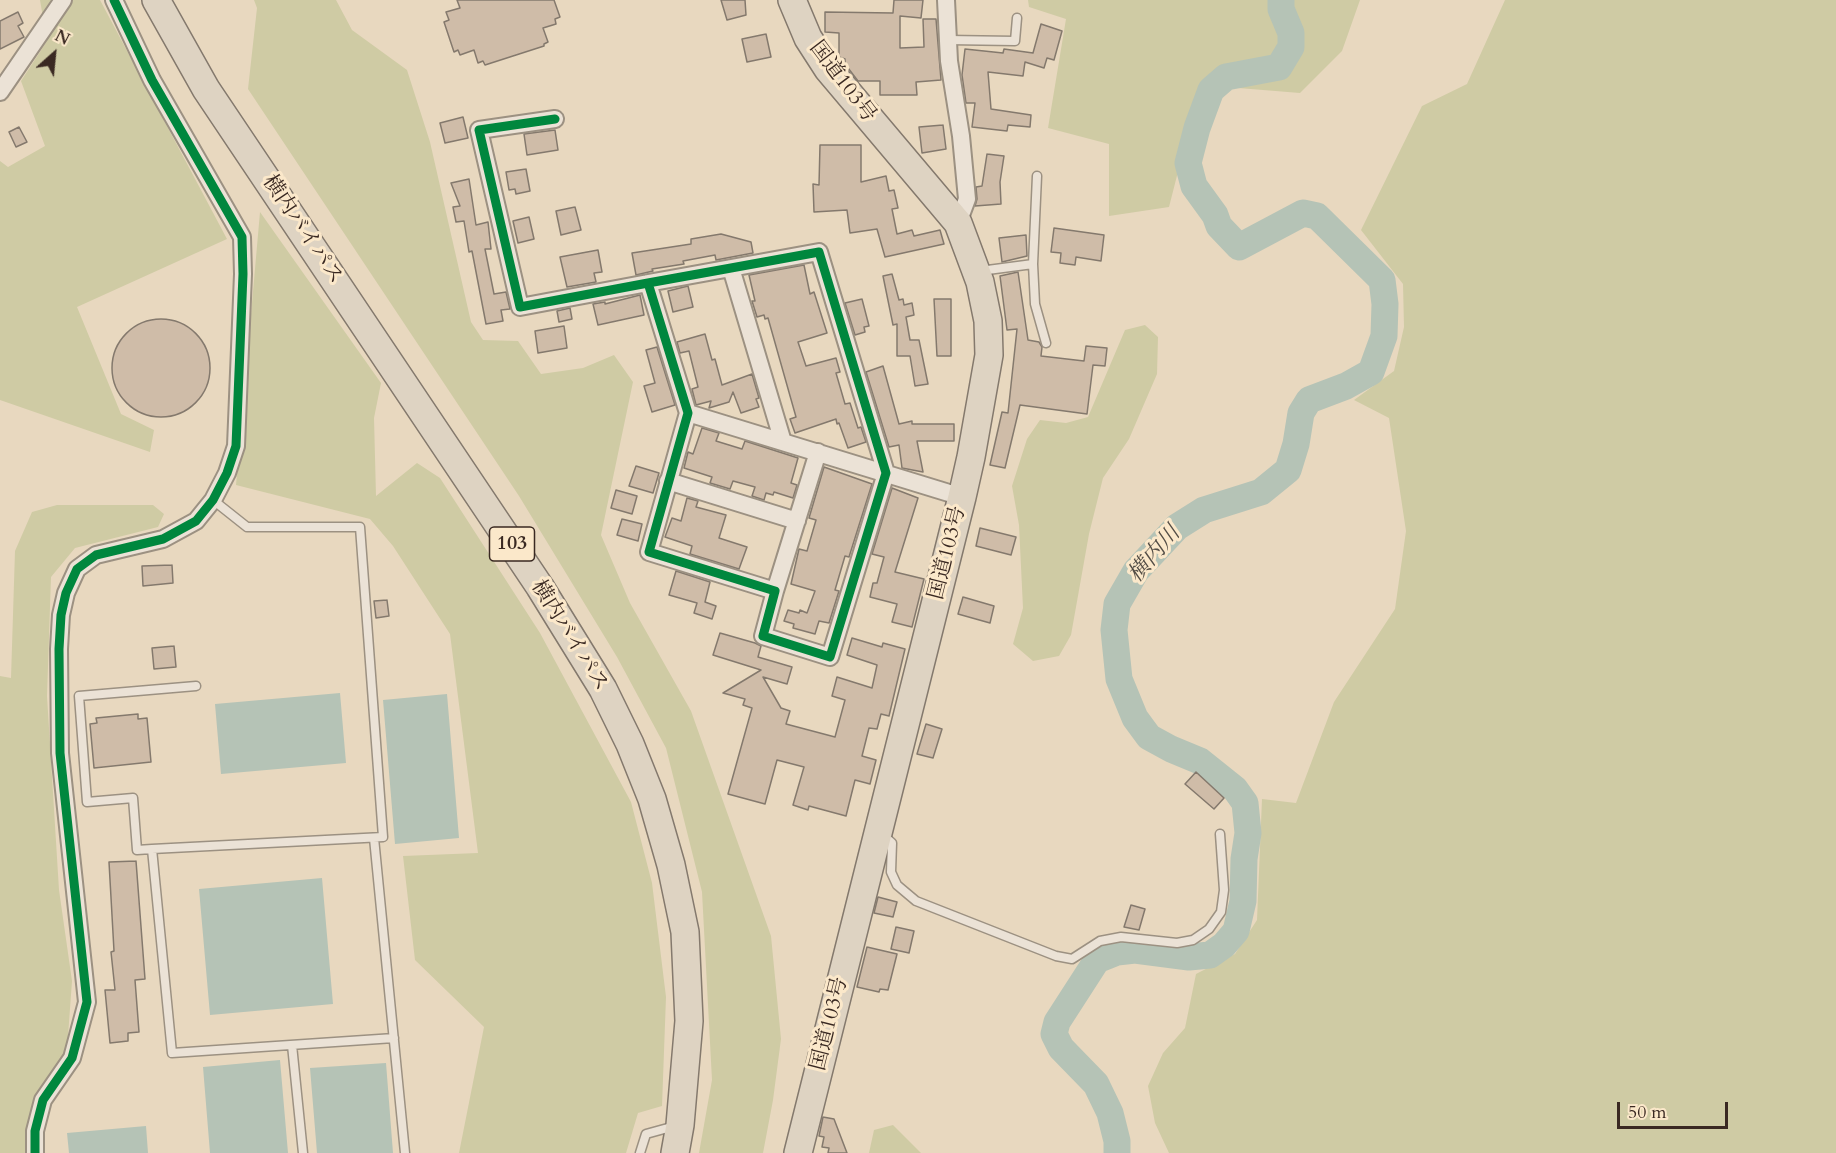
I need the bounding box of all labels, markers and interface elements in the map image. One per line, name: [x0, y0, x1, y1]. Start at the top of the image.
north arrow: [24, 24, 84, 84]
text: N: [51, 25, 73, 51]
street label: 国道103号: [803, 36, 881, 128]
street label: 横内バイパス: [256, 171, 348, 289]
street label: 国道103号: [924, 504, 972, 602]
water label: 横内川: [1123, 521, 1187, 589]
road number: 103: [490, 527, 534, 561]
street label: 横内バイパス: [525, 576, 613, 696]
street label: 国道103号: [806, 975, 854, 1073]
scale bar: [1620, 1090, 1731, 1128]
text: 50 m: [1628, 1100, 1667, 1125]

